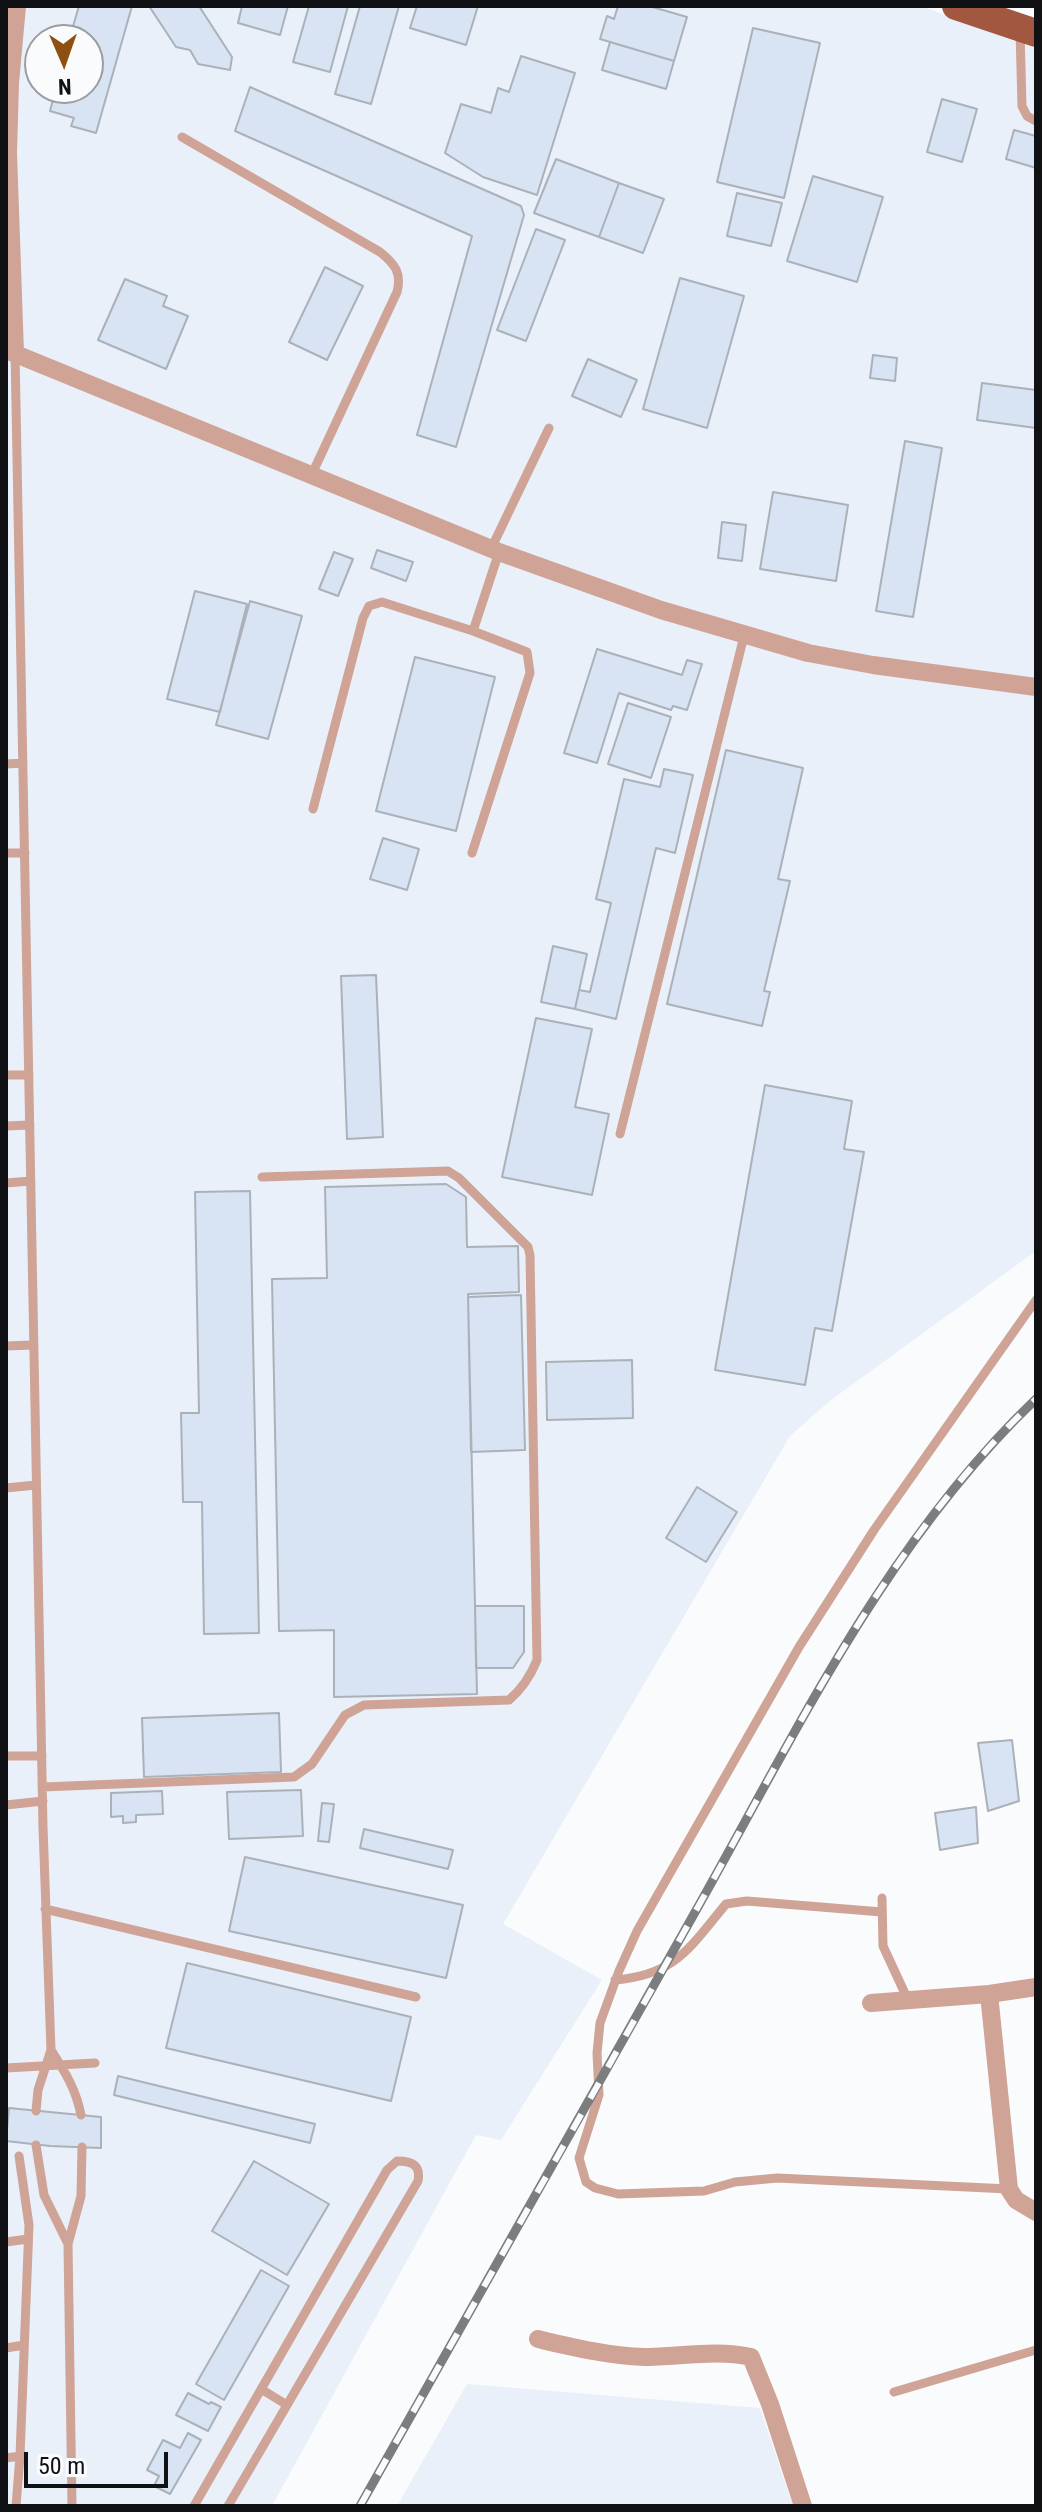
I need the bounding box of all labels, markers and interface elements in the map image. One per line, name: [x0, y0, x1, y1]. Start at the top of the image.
north arrow: [24, 24, 104, 104]
text: N: [58, 74, 72, 99]
scale bar: [28, 2436, 172, 2486]
text: 50 m: [38, 2452, 85, 2480]

